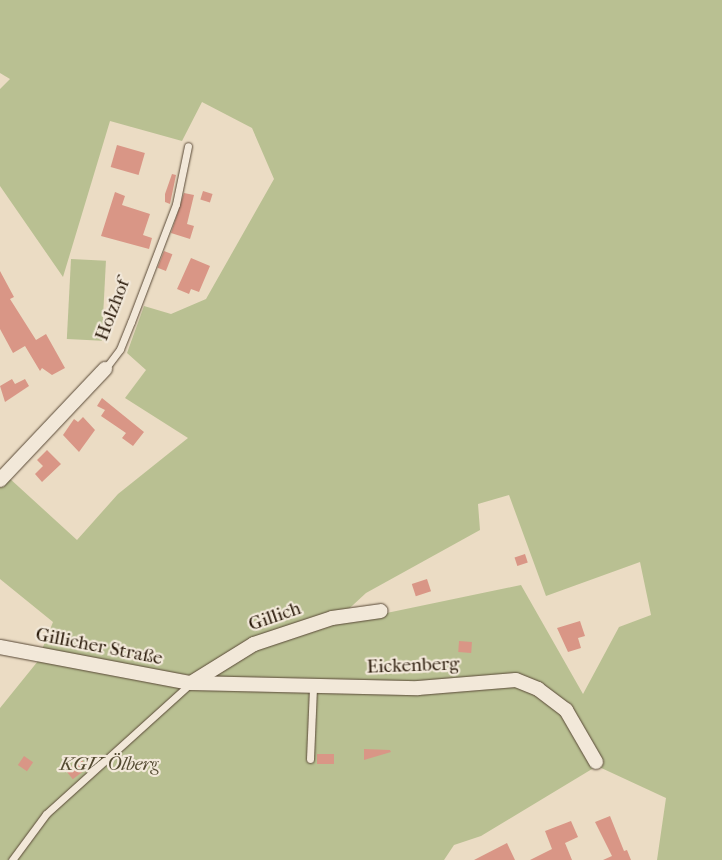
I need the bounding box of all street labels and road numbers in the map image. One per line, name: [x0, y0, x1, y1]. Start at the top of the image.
street label: Holzhof: [91, 276, 135, 344]
street label: Gillich: [246, 597, 304, 637]
street label: Gillicher Straße: [34, 624, 164, 670]
street label: Eickenberg: [366, 653, 460, 679]

